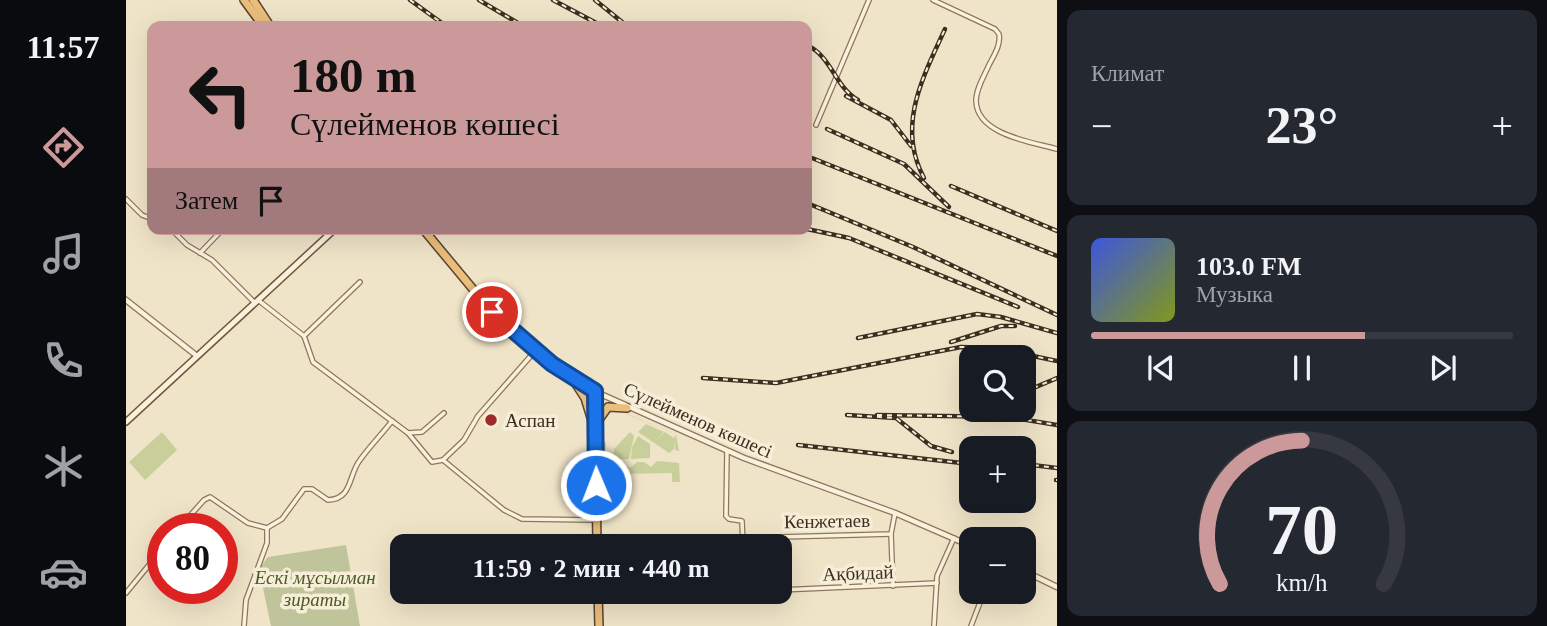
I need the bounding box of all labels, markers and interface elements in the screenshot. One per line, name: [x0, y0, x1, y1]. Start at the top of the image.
text: 11:57: [27, 29, 99, 65]
text: 180 m: [290, 48, 417, 103]
icon: left: [175, 49, 266, 140]
text: Климат: [1091, 61, 1164, 86]
text: 23°: [1266, 97, 1338, 154]
text: −: [1091, 105, 1112, 147]
text: +: [1492, 105, 1513, 147]
text: Сүлейменов көшесі: [290, 106, 560, 142]
icon: directions: [39, 123, 88, 172]
icon: arrive: [252, 182, 290, 220]
text: Затем: [175, 186, 238, 215]
icon: music: [39, 229, 88, 278]
text: 103.0 FM: [1196, 252, 1301, 281]
pin: [462, 282, 522, 342]
text: Музыка: [1196, 282, 1273, 307]
icon: arrive: [473, 293, 511, 331]
icon: phone: [39, 336, 88, 385]
map controls: [959, 345, 1036, 604]
button: search: [959, 345, 1036, 422]
icon: previous: [1142, 349, 1180, 387]
icon: pause: [1283, 349, 1321, 387]
icon: next: [1424, 349, 1462, 387]
street label: Сүлейменов көшесі: [621, 378, 775, 462]
place label: Аспан: [505, 410, 555, 431]
marker: Аспан: [483, 412, 499, 428]
button: +: [959, 436, 1036, 513]
icon: climate: [39, 442, 88, 491]
position arrow: [559, 448, 633, 522]
text: 70: [1266, 490, 1338, 571]
street label: Кенжетаев: [784, 510, 870, 532]
speed limit sign: 80: [147, 513, 238, 604]
button: −: [959, 527, 1036, 604]
icon: car: [39, 548, 88, 597]
text: 11:59 · 2 мин · 440 m: [473, 554, 709, 583]
street label: Ақбидай: [822, 561, 894, 585]
park label: Ескі мұсылман зираты: [253, 567, 376, 610]
text: km/h: [1276, 569, 1328, 596]

